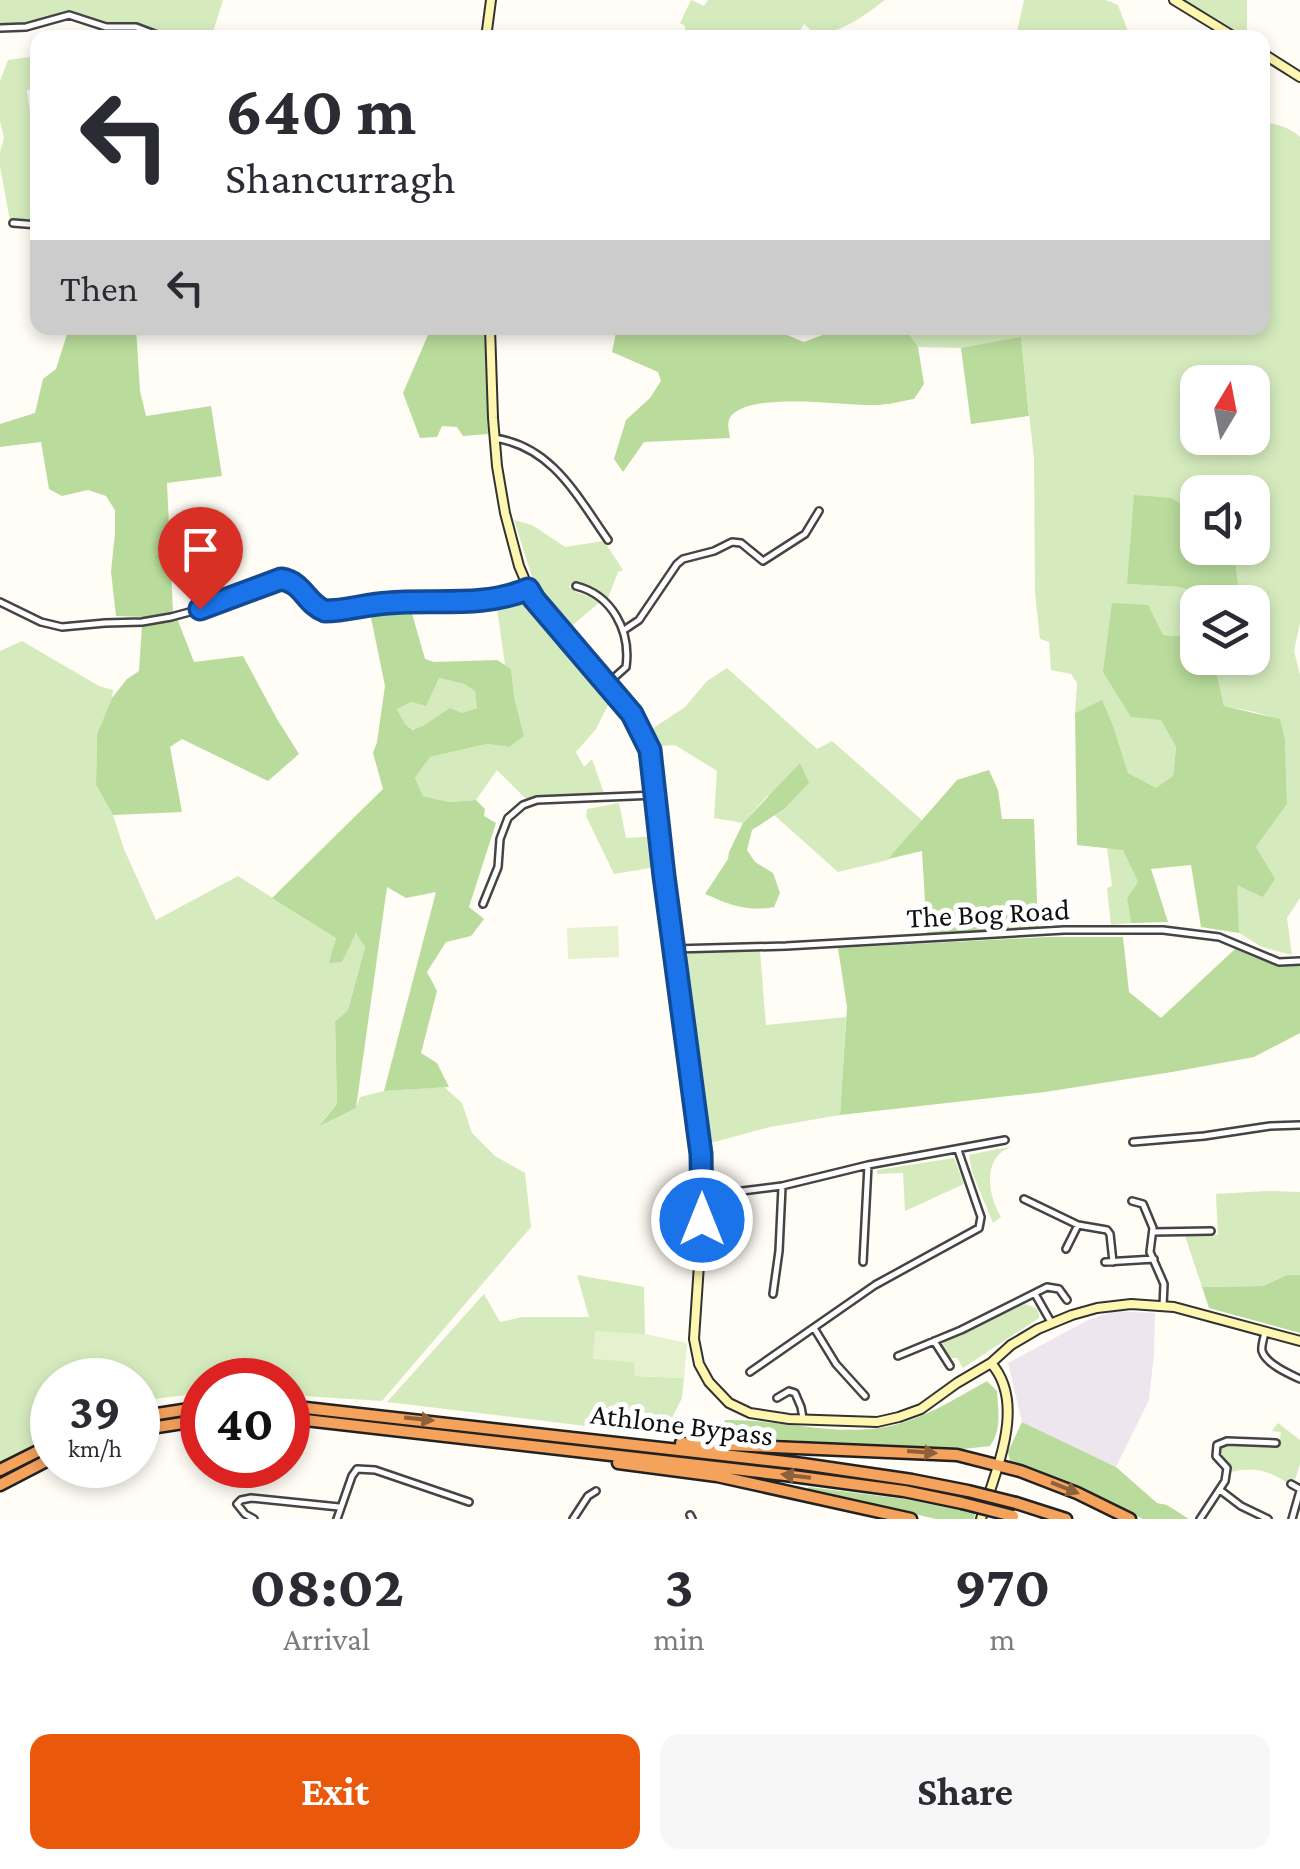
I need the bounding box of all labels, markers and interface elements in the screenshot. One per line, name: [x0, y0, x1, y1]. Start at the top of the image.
icon: left: [60, 70, 190, 200]
text: 640 m: [225, 71, 416, 149]
text: Shancurragh: [225, 153, 456, 203]
icon: left: [158, 260, 213, 315]
text: Then: [60, 267, 138, 309]
north arrow: [1180, 365, 1270, 455]
map controls: [1180, 365, 1270, 675]
button: sound: [1180, 475, 1270, 565]
pin: [158, 507, 243, 610]
icon: arrive: [173, 522, 228, 577]
button: layers: [1180, 585, 1270, 675]
street label: The Bog Road: [906, 892, 1071, 935]
position arrow: [650, 1168, 754, 1272]
speed limit sign: 40: [180, 1358, 310, 1488]
text: 39: [69, 1383, 121, 1439]
street label: Athlone Bypass: [589, 1396, 775, 1453]
one-way arrow: [404, 1411, 436, 1427]
text: km/h: [68, 1435, 122, 1462]
one-way arrow: [907, 1445, 939, 1461]
one-way arrow: [780, 1468, 812, 1484]
one-way arrow: [1050, 1481, 1080, 1497]
text: 08:02: [249, 1552, 404, 1619]
text: 3: [664, 1552, 694, 1619]
text: 970: [954, 1552, 1050, 1619]
text: Arrival: [283, 1621, 370, 1657]
text: min: [653, 1621, 705, 1657]
text: m: [990, 1621, 1015, 1657]
button: Exit: [30, 1734, 640, 1849]
button: Share: [660, 1734, 1270, 1849]

